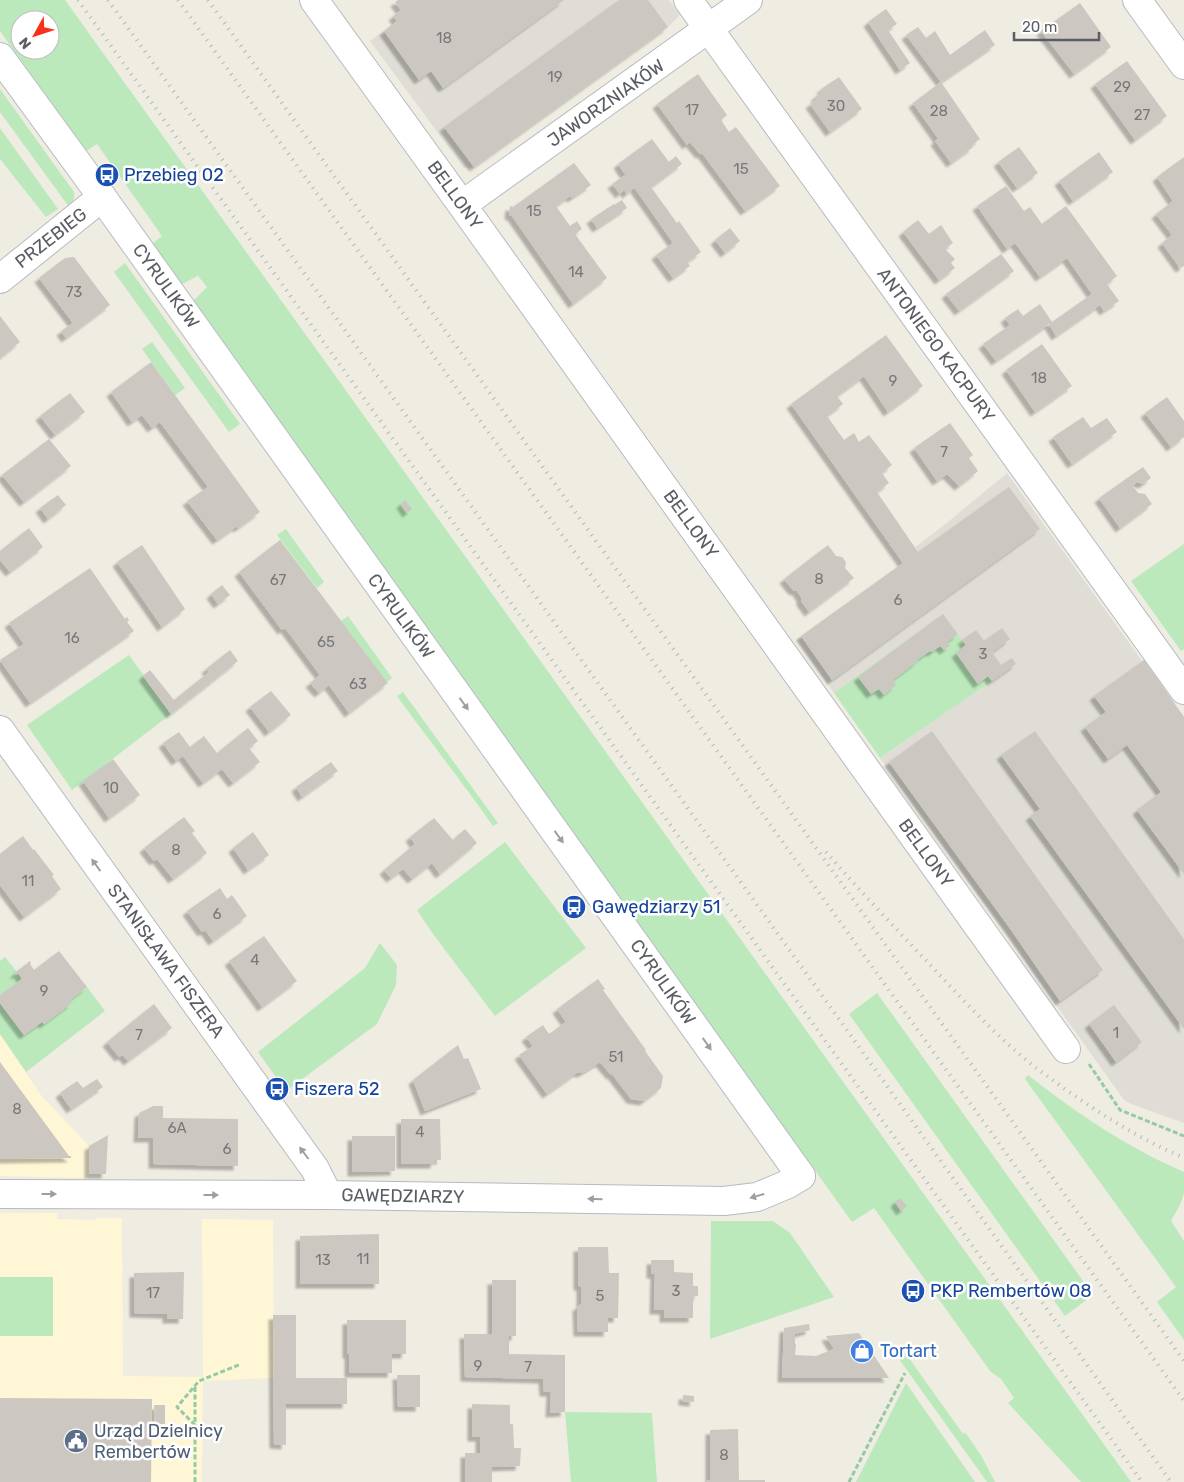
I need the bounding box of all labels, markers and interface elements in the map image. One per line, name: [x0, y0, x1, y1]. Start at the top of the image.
north arrow: [10, 10, 60, 60]
scale bar: [1014, 10, 1099, 42]
text: 20 m: [1022, 18, 1057, 36]
house number: 18: [436, 29, 452, 47]
text: N: [16, 34, 35, 52]
street label: JAWORZNIAKÓW: [543, 54, 669, 152]
house number: 19: [547, 68, 563, 86]
house number: 29: [1113, 78, 1131, 96]
house number: 30: [827, 97, 845, 115]
house number: 17: [685, 101, 699, 119]
house number: 28: [930, 102, 948, 120]
house number: 27: [1134, 106, 1151, 124]
street label: BELLONY: [423, 156, 487, 234]
house number: 15: [733, 160, 749, 178]
bus stop icon: Przebieg 02: [94, 162, 120, 188]
place label: Przebieg 02: [124, 164, 224, 186]
house number: 15: [526, 202, 542, 220]
street label: PRZEBIEG: [11, 203, 91, 273]
street label: CYRULIKÓW: [128, 239, 204, 333]
house number: 14: [568, 263, 584, 281]
street label: ANTONIEGO KACPURY: [873, 263, 1000, 427]
house number: 73: [66, 283, 82, 301]
house number: 18: [1031, 369, 1047, 387]
house number: 9: [889, 372, 898, 390]
house number: 7: [940, 443, 948, 461]
street label: BELLONY: [659, 485, 723, 563]
street label: CYRULIKÓW: [363, 569, 439, 663]
house number: 8: [814, 570, 824, 588]
house number: 67: [270, 571, 286, 589]
house number: 6: [893, 591, 903, 609]
house number: 16: [64, 629, 80, 647]
house number: 65: [317, 633, 335, 651]
house number: 3: [978, 645, 988, 663]
house number: 63: [349, 675, 367, 693]
one-way arrow: [459, 697, 469, 711]
house number: 10: [103, 779, 119, 797]
street label: BELLONY: [894, 814, 958, 892]
one-way arrow: [554, 830, 564, 843]
house number: 8: [171, 841, 181, 859]
one-way arrow: [91, 858, 101, 872]
house number: 11: [22, 872, 34, 890]
street label: STANISŁAWA FISZERA: [103, 880, 229, 1042]
bus stop icon: Gawędziarzy 51: [561, 894, 587, 920]
place label: Gawędziarzy 51: [592, 896, 721, 918]
house number: 6: [212, 905, 222, 923]
street label: CYRULIKÓW: [625, 935, 701, 1029]
house number: 4: [250, 951, 260, 969]
house number: 9: [40, 982, 49, 1000]
house number: 1: [1113, 1024, 1119, 1042]
house number: 7: [135, 1026, 143, 1044]
one-way arrow: [702, 1037, 712, 1051]
house number: 51: [608, 1048, 624, 1066]
bus stop icon: Fiszera 52: [264, 1076, 290, 1102]
place label: Fiszera 52: [294, 1078, 379, 1100]
house number: 8: [12, 1100, 22, 1118]
house number: 6A: [167, 1119, 187, 1137]
house number: 4: [415, 1123, 425, 1141]
house number: 6: [222, 1140, 232, 1158]
one-way arrow: [298, 1147, 309, 1160]
street label: GAWĘDZIARZY: [341, 1184, 465, 1208]
one-way arrow: [41, 1190, 57, 1198]
one-way arrow: [203, 1191, 219, 1199]
one-way arrow: [749, 1192, 764, 1200]
one-way arrow: [586, 1195, 602, 1203]
house number: 11: [357, 1250, 369, 1268]
house number: 13: [315, 1251, 331, 1269]
bus stop icon: PKP Rembertów 08: [900, 1278, 926, 1304]
place label: PKP Rembertów 08: [930, 1280, 1092, 1302]
house number: 3: [671, 1282, 681, 1300]
house number: 17: [146, 1284, 160, 1302]
house number: 5: [596, 1287, 605, 1305]
shop icon: Tortart: [849, 1338, 875, 1364]
place label: Tortart: [880, 1340, 937, 1362]
house number: 9: [474, 1357, 483, 1375]
house number: 7: [524, 1358, 532, 1376]
place label: Urząd Dzielnicy Rembertów: [94, 1420, 223, 1463]
public building icon: Urząd Dzielnicy Rembertów: [63, 1428, 89, 1454]
house number: 8: [719, 1446, 729, 1464]

